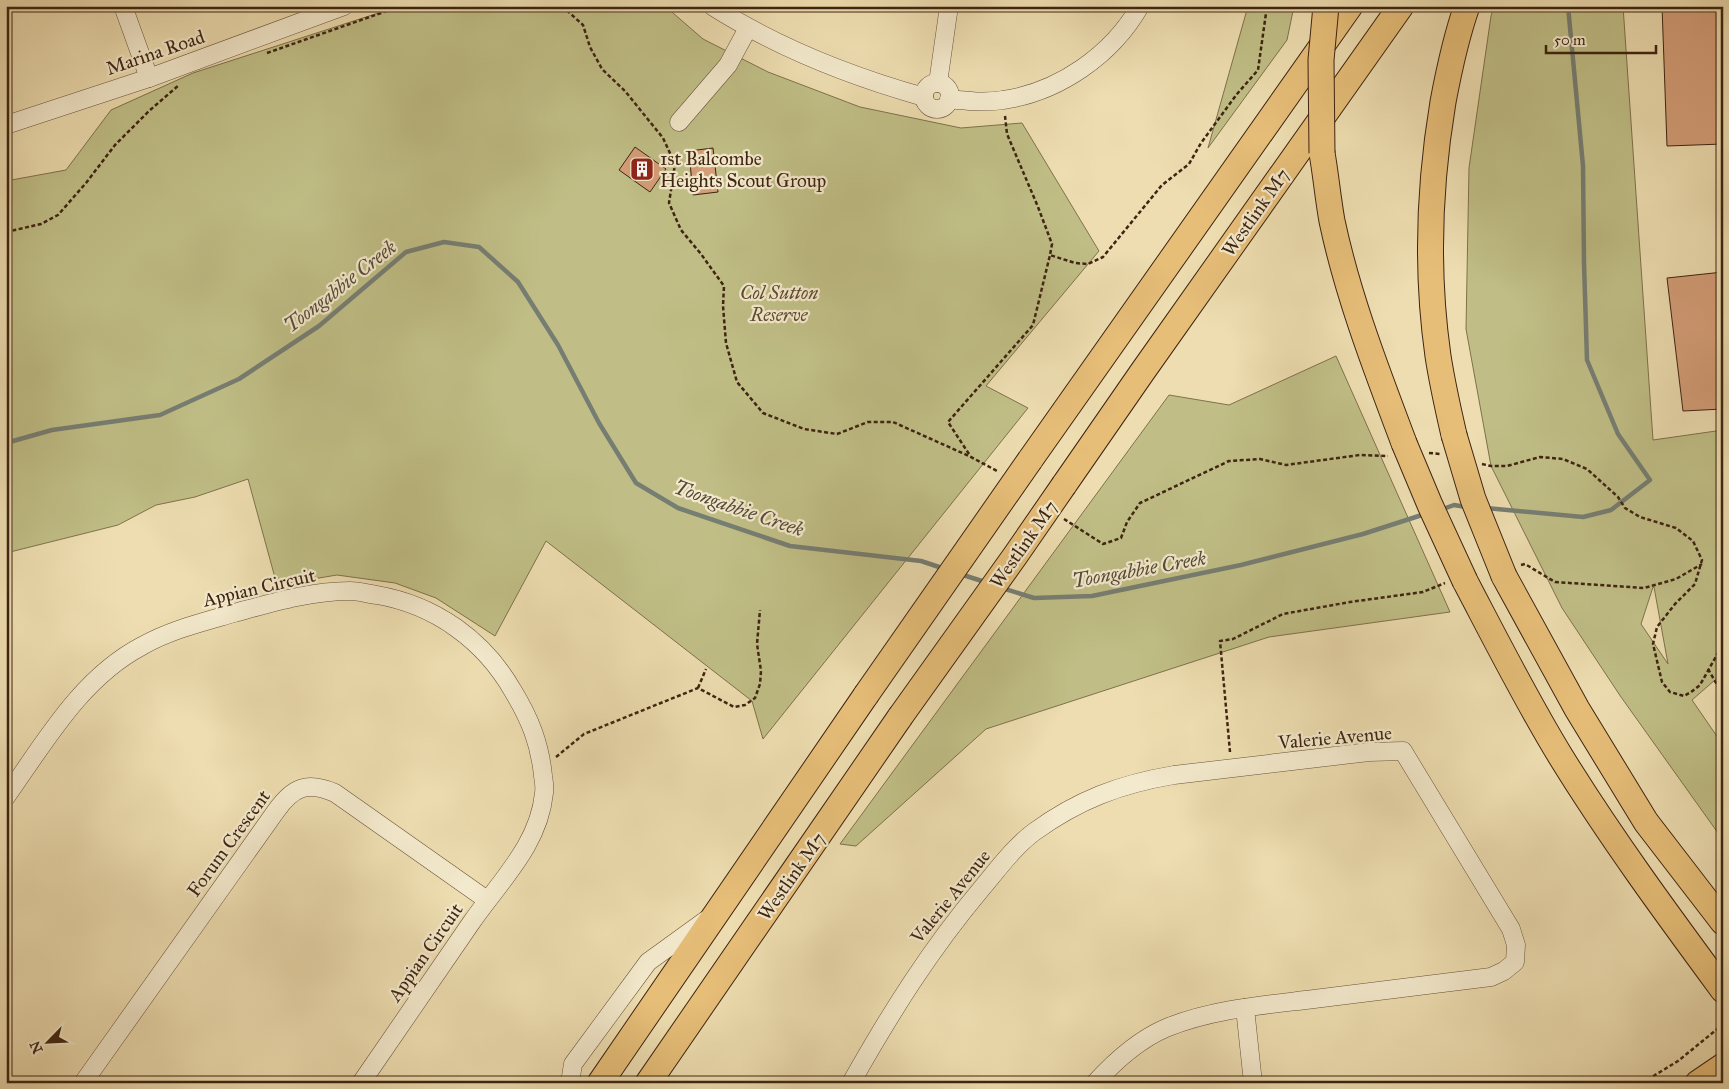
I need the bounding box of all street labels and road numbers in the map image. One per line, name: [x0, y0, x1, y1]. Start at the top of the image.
street label: Marina Road: [103, 25, 208, 80]
street label: Westlink M7: [1217, 164, 1294, 261]
street label: Westlink M7: [985, 496, 1062, 593]
street label: Appian Circuit: [200, 563, 318, 612]
street label: Valerie Avenue: [1276, 721, 1393, 754]
street label: Forum Crescent: [182, 785, 275, 901]
street label: Westlink M7: [753, 828, 830, 925]
street label: Valerie Avenue: [905, 845, 995, 949]
street label: Appian Circuit: [383, 899, 468, 1007]

